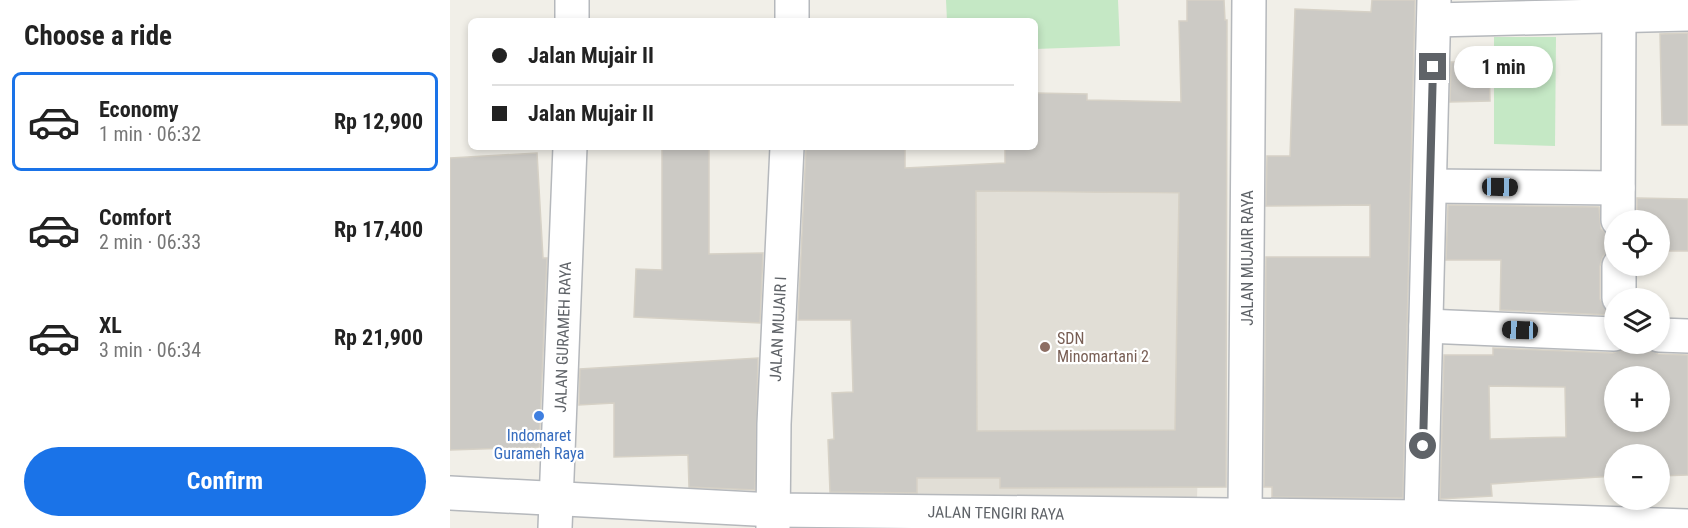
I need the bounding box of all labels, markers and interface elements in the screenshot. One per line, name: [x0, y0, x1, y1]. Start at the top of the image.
text: Choose a ride: [24, 20, 172, 52]
text: Jalan Mujair II: [528, 43, 654, 68]
callout: 1 min: [1454, 46, 1553, 88]
route end: [1419, 53, 1446, 80]
text: 1 min: [1481, 55, 1526, 79]
icon: car: [27, 95, 81, 149]
text: Economy: [99, 97, 179, 122]
text: Jalan Mujair II: [528, 101, 654, 126]
text: Rp 12,900: [334, 109, 423, 134]
text: 1 min · 06:32: [99, 122, 201, 146]
car: [1482, 178, 1518, 196]
street label: JALAN MUJAIR RAYA: [1238, 190, 1257, 326]
icon: car: [27, 203, 81, 257]
text: Comfort: [99, 205, 172, 230]
map controls: [1604, 210, 1670, 510]
button: locate: [1604, 210, 1670, 276]
text: Rp 17,400: [334, 217, 423, 242]
text: 2 min · 06:33: [99, 230, 201, 254]
street label: JALAN GURAMEH RAYA: [551, 261, 575, 413]
street label: JALAN MUJAIR I: [766, 276, 790, 382]
button: layers: [1604, 288, 1670, 354]
icon: car: [27, 311, 81, 365]
text: XL: [99, 313, 122, 338]
car: [1502, 320, 1538, 340]
text: Rp 21,900: [334, 325, 423, 350]
place label: SDN Minomartani 2: [1057, 329, 1149, 366]
text: 3 min · 06:34: [99, 338, 201, 362]
marker: SDN Minomartani 2: [1038, 340, 1052, 354]
button: +: [1604, 366, 1670, 432]
marker: Indomaret Gurameh Raya: [532, 409, 546, 423]
place label: Indomaret Gurameh Raya: [494, 426, 584, 463]
route start: [1409, 432, 1436, 459]
button: −: [1604, 444, 1670, 510]
button: Confirm: [24, 447, 426, 516]
street label: JALAN TENGIRI RAYA: [927, 502, 1065, 524]

